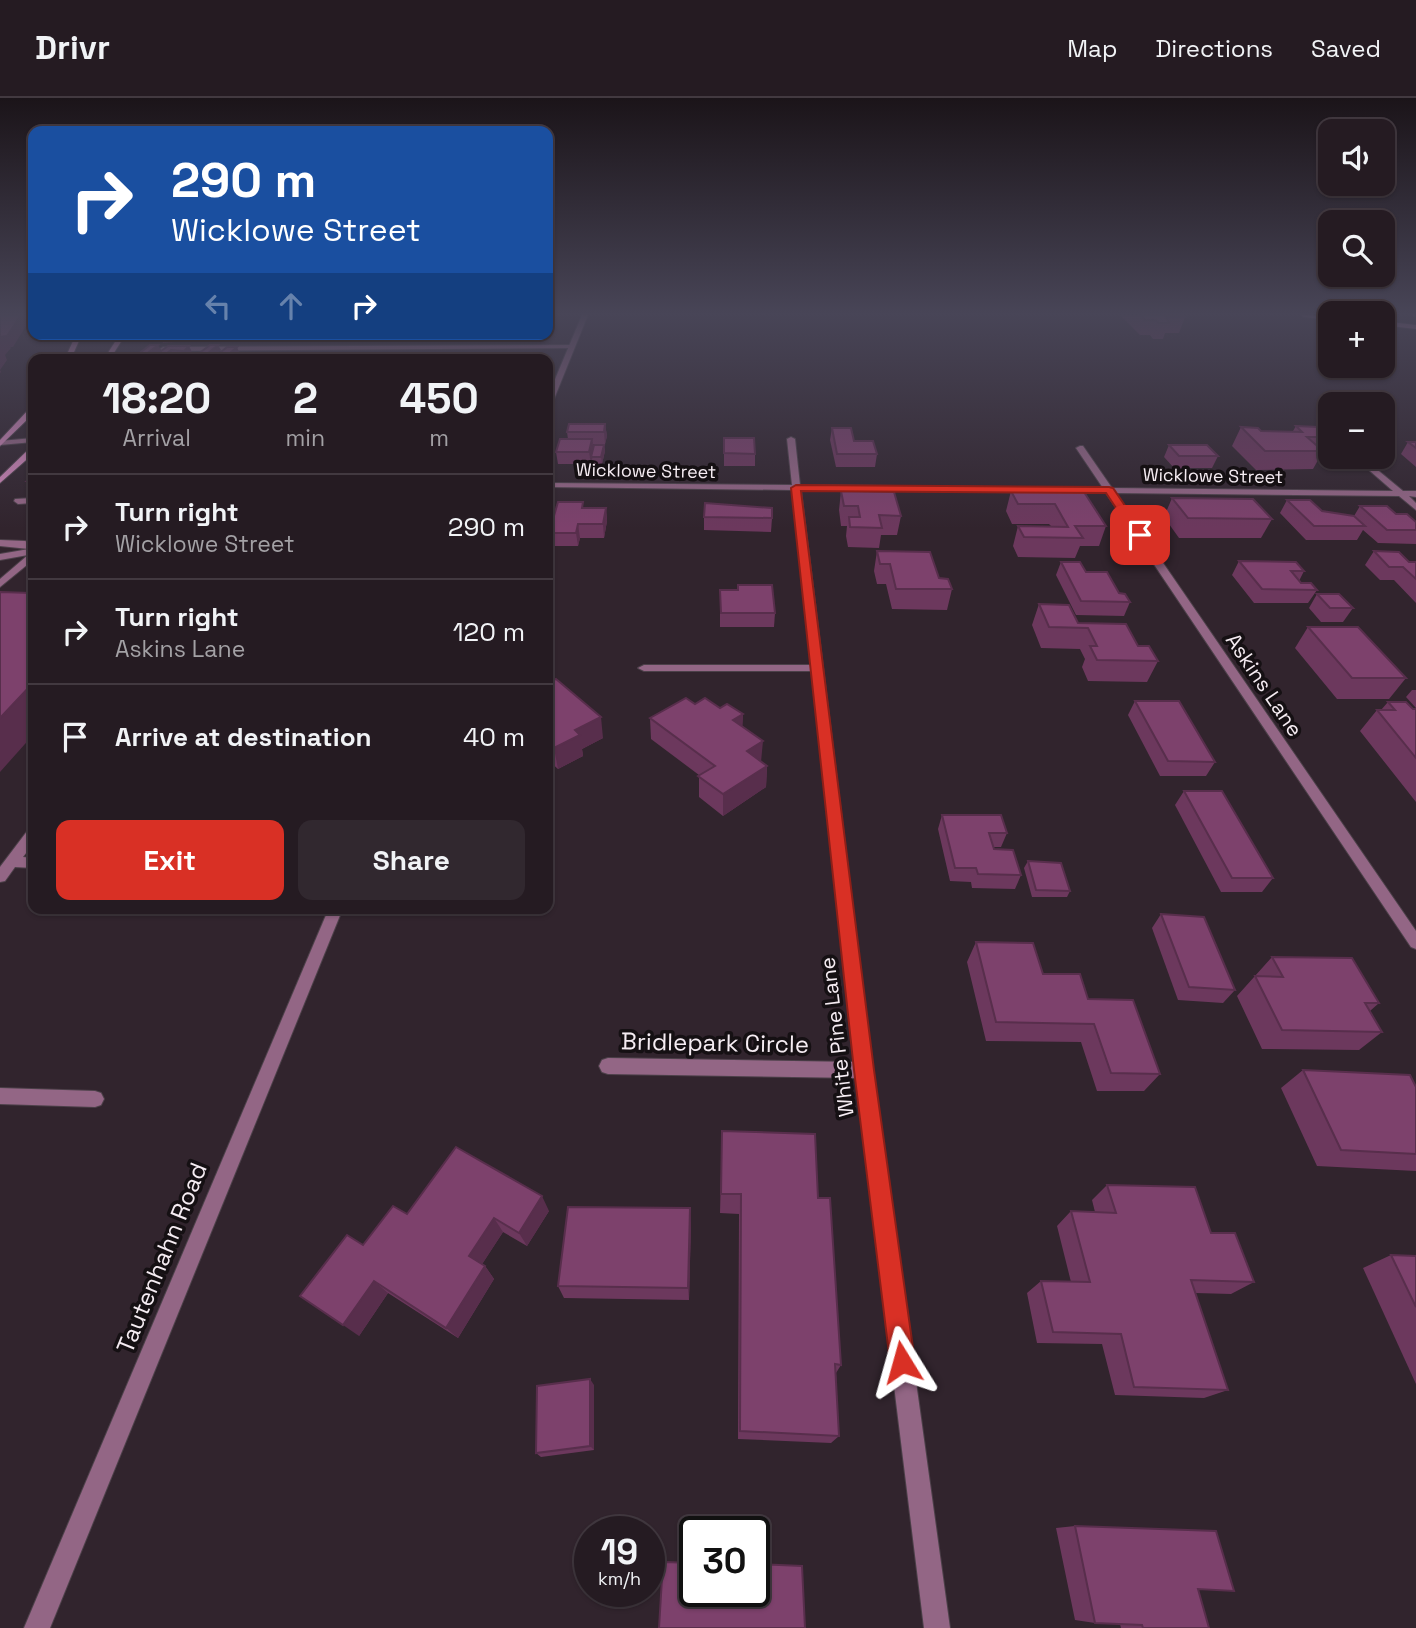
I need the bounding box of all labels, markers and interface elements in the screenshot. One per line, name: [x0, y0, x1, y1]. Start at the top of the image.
text: Drivr: [35, 27, 110, 69]
text: Map: [1067, 33, 1117, 64]
text: Directions: [1155, 33, 1273, 64]
text: Saved: [1311, 33, 1381, 64]
map controls: [1318, 119, 1395, 469]
button: sound: [1318, 119, 1395, 196]
text: 290 m: [171, 149, 316, 211]
icon: right: [56, 154, 147, 245]
text: Wicklowe Street: [171, 210, 421, 250]
button: search: [1318, 210, 1395, 287]
icon: left: [199, 287, 237, 325]
icon: ahead: [272, 287, 310, 325]
icon: right: [345, 287, 383, 325]
button: +: [1318, 301, 1395, 378]
text: 18:20: [102, 372, 211, 425]
text: 2: [293, 372, 318, 425]
text: 450: [399, 372, 479, 425]
button: −: [1318, 392, 1395, 469]
text: Arrival: [123, 423, 191, 453]
text: min: [286, 423, 325, 453]
text: m: [429, 423, 449, 453]
street label: Wicklowe Street: [576, 458, 716, 483]
street label: Wicklowe Street: [1143, 463, 1283, 488]
text: Turn right: [115, 495, 239, 529]
pin: [1110, 505, 1170, 565]
icon: right: [56, 508, 94, 546]
text: 290 m: [448, 510, 525, 544]
icon: arrive: [1121, 516, 1159, 554]
text: Wicklowe Street: [115, 529, 295, 559]
text: Turn right: [115, 600, 239, 634]
icon: right: [56, 613, 94, 651]
text: 120 m: [453, 615, 525, 649]
street label: Askins Lane: [1220, 628, 1309, 742]
text: Askins Lane: [115, 634, 245, 664]
icon: arrive: [56, 718, 94, 756]
text: Arrive at destination: [115, 720, 372, 754]
text: 40 m: [463, 720, 525, 754]
button: Exit: [56, 820, 284, 900]
button: Share: [298, 820, 525, 900]
street label: White Pine Lane: [813, 956, 860, 1119]
street label: Bridlepark Circle: [621, 1025, 809, 1060]
street label: Tautenhahn Road: [109, 1158, 214, 1358]
position arrow: [865, 1325, 939, 1399]
speed limit sign: 30: [679, 1516, 770, 1607]
text: 19: [601, 1530, 638, 1574]
text: km/h: [598, 1567, 641, 1590]

